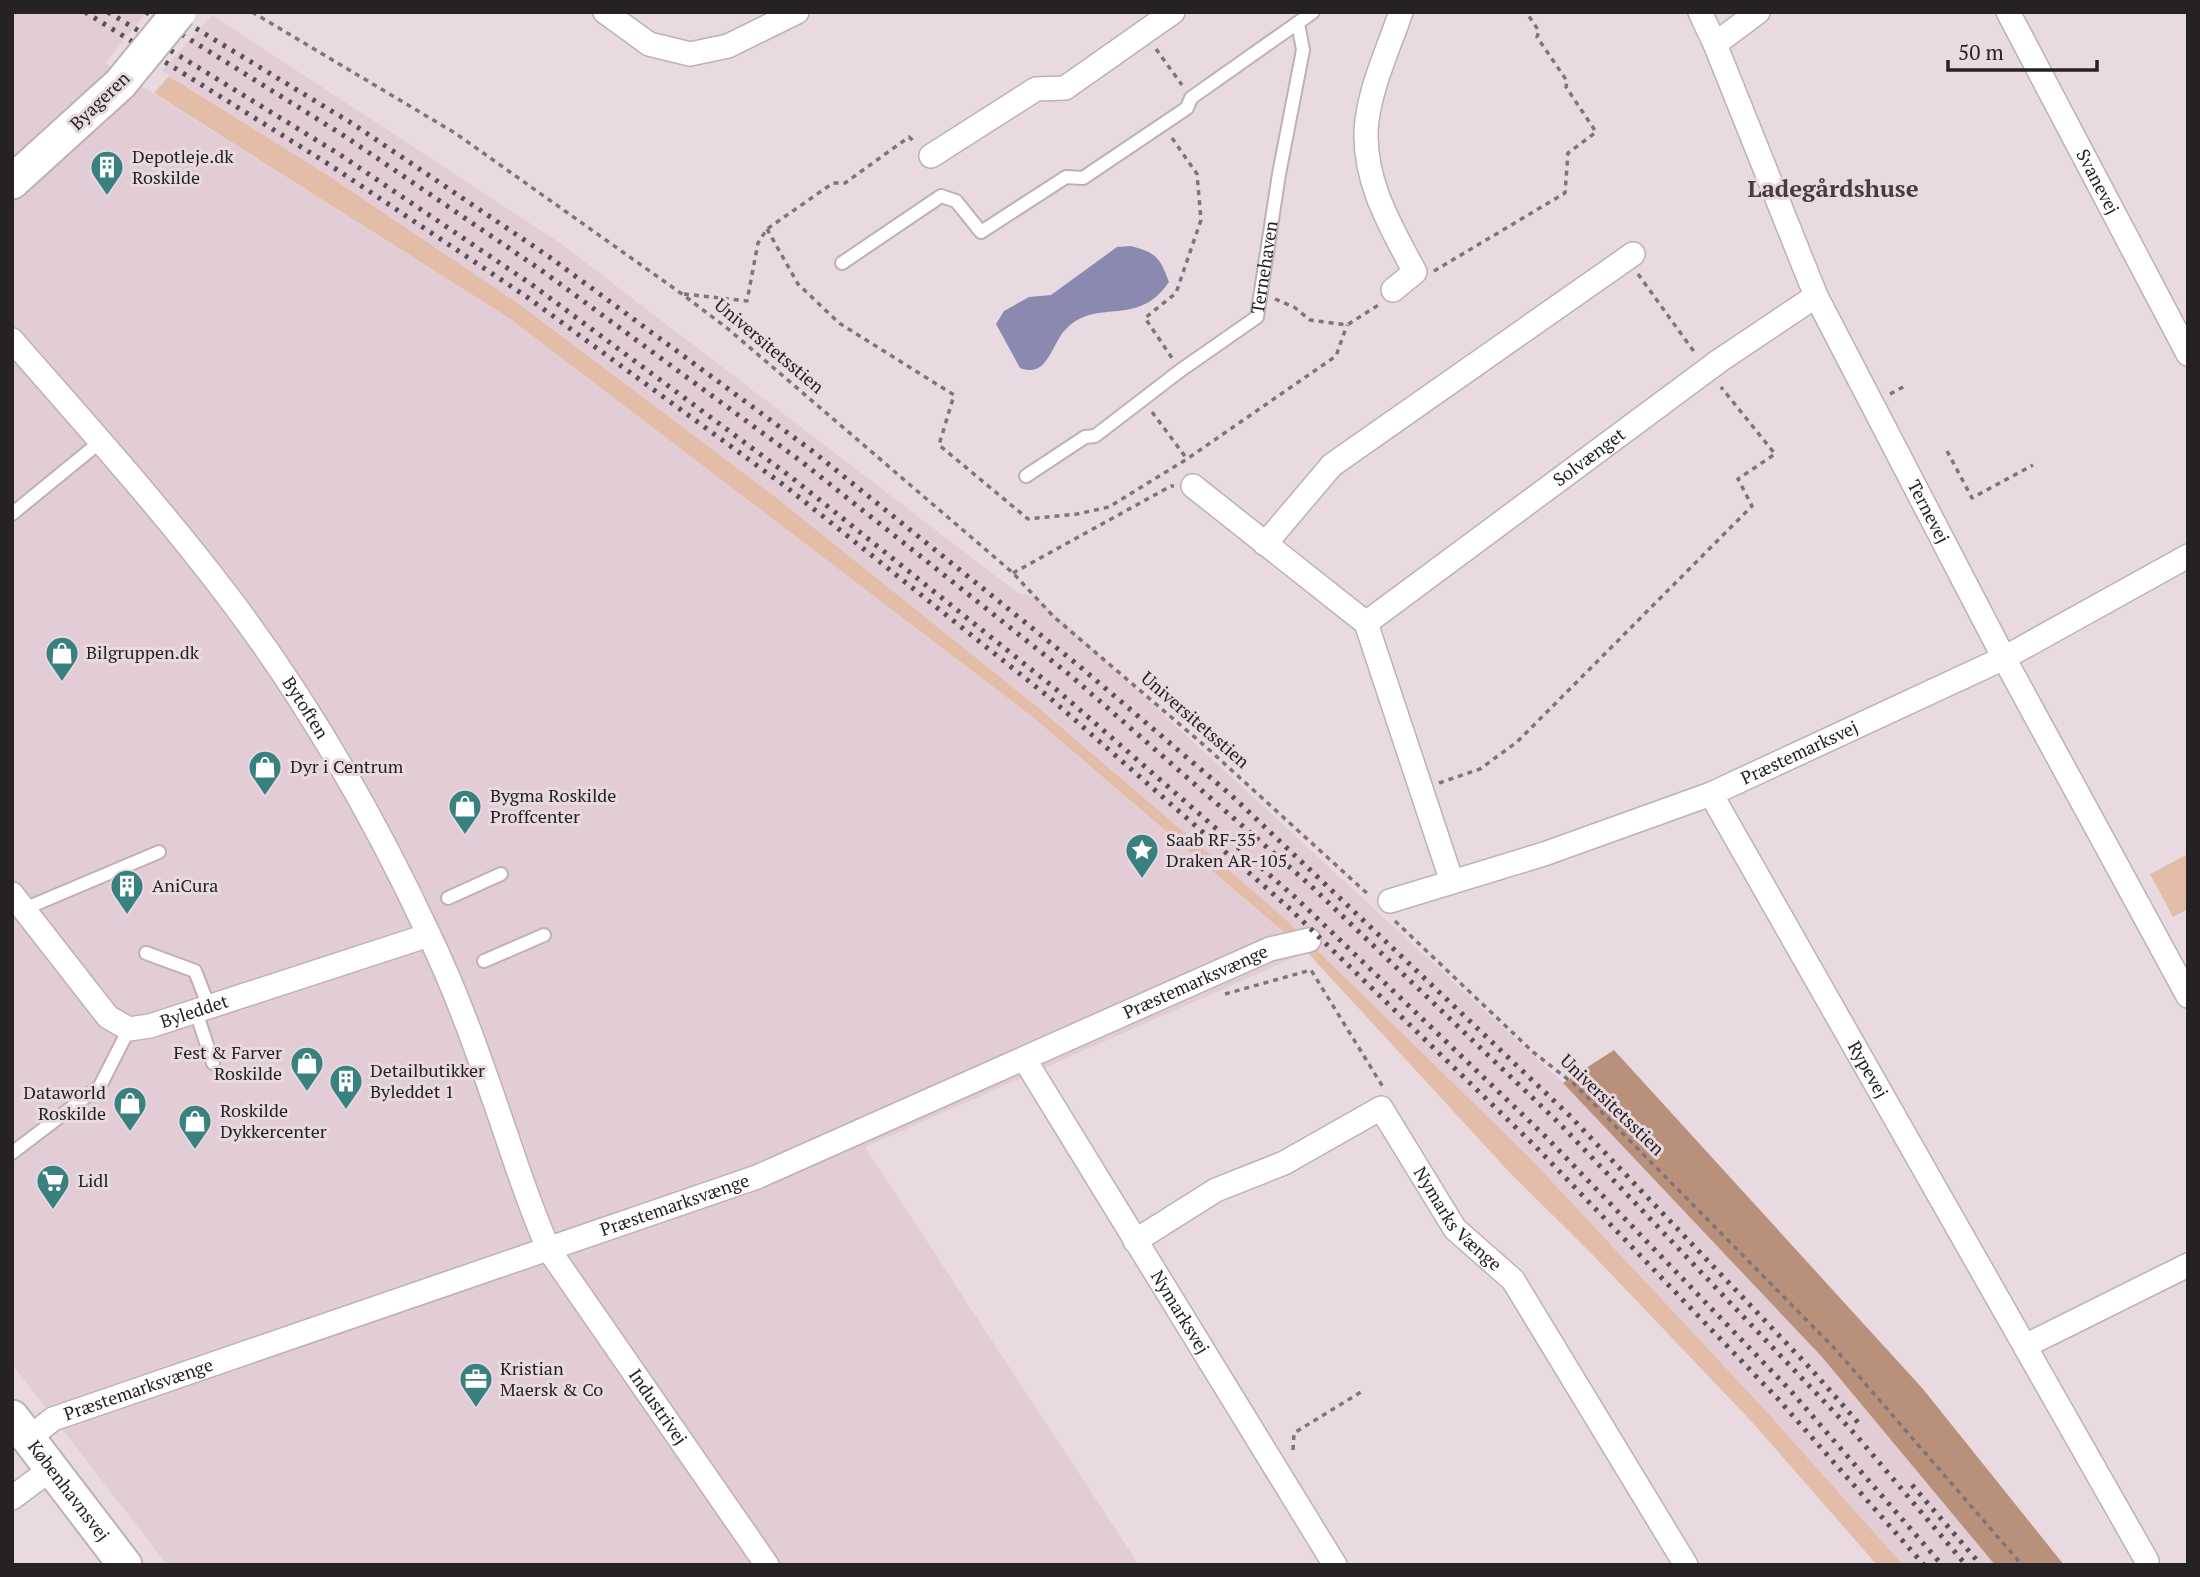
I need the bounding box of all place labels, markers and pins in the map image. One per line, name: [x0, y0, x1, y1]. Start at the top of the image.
place label: Depotleje.dk Roskilde: [132, 144, 234, 189]
building icon: Depotleje.dk Roskilde: [88, 148, 126, 197]
shop icon: Bilgruppen.dk: [43, 634, 81, 683]
place label: Bilgruppen.dk: [86, 640, 200, 664]
shop icon: Dyr i Centrum: [246, 748, 284, 797]
place label: Dyr i Centrum: [290, 754, 404, 778]
place label: Bygma Roskilde Proffcenter: [490, 783, 616, 828]
shop icon: Bygma Roskilde Proffcenter: [446, 787, 484, 836]
place label: Saab RF-35 Draken AR-105: [1166, 827, 1287, 872]
place icon: Saab RF-35 Draken AR-105: [1123, 831, 1161, 880]
building icon: AniCura: [108, 867, 146, 916]
place label: AniCura: [152, 873, 218, 897]
place label: Fest & Farver Roskilde: [173, 1040, 282, 1085]
shop icon: Fest & Farver Roskilde: [288, 1044, 326, 1093]
place label: Detailbutikker Byleddet 1: [370, 1058, 485, 1103]
building icon: Detailbutikker Byleddet 1: [327, 1062, 365, 1111]
place label: Dataworld Roskilde: [23, 1080, 106, 1125]
shop icon: Dataworld Roskilde: [111, 1084, 149, 1133]
place label: Roskilde Dykkercenter: [220, 1098, 327, 1143]
shop icon: Roskilde Dykkercenter: [176, 1102, 214, 1151]
supermarket icon: Lidl: [34, 1162, 72, 1211]
place label: Lidl: [78, 1168, 109, 1192]
place label: Kristian Maersk & Co: [500, 1356, 603, 1401]
office icon: Kristian Maersk & Co: [457, 1360, 495, 1409]

